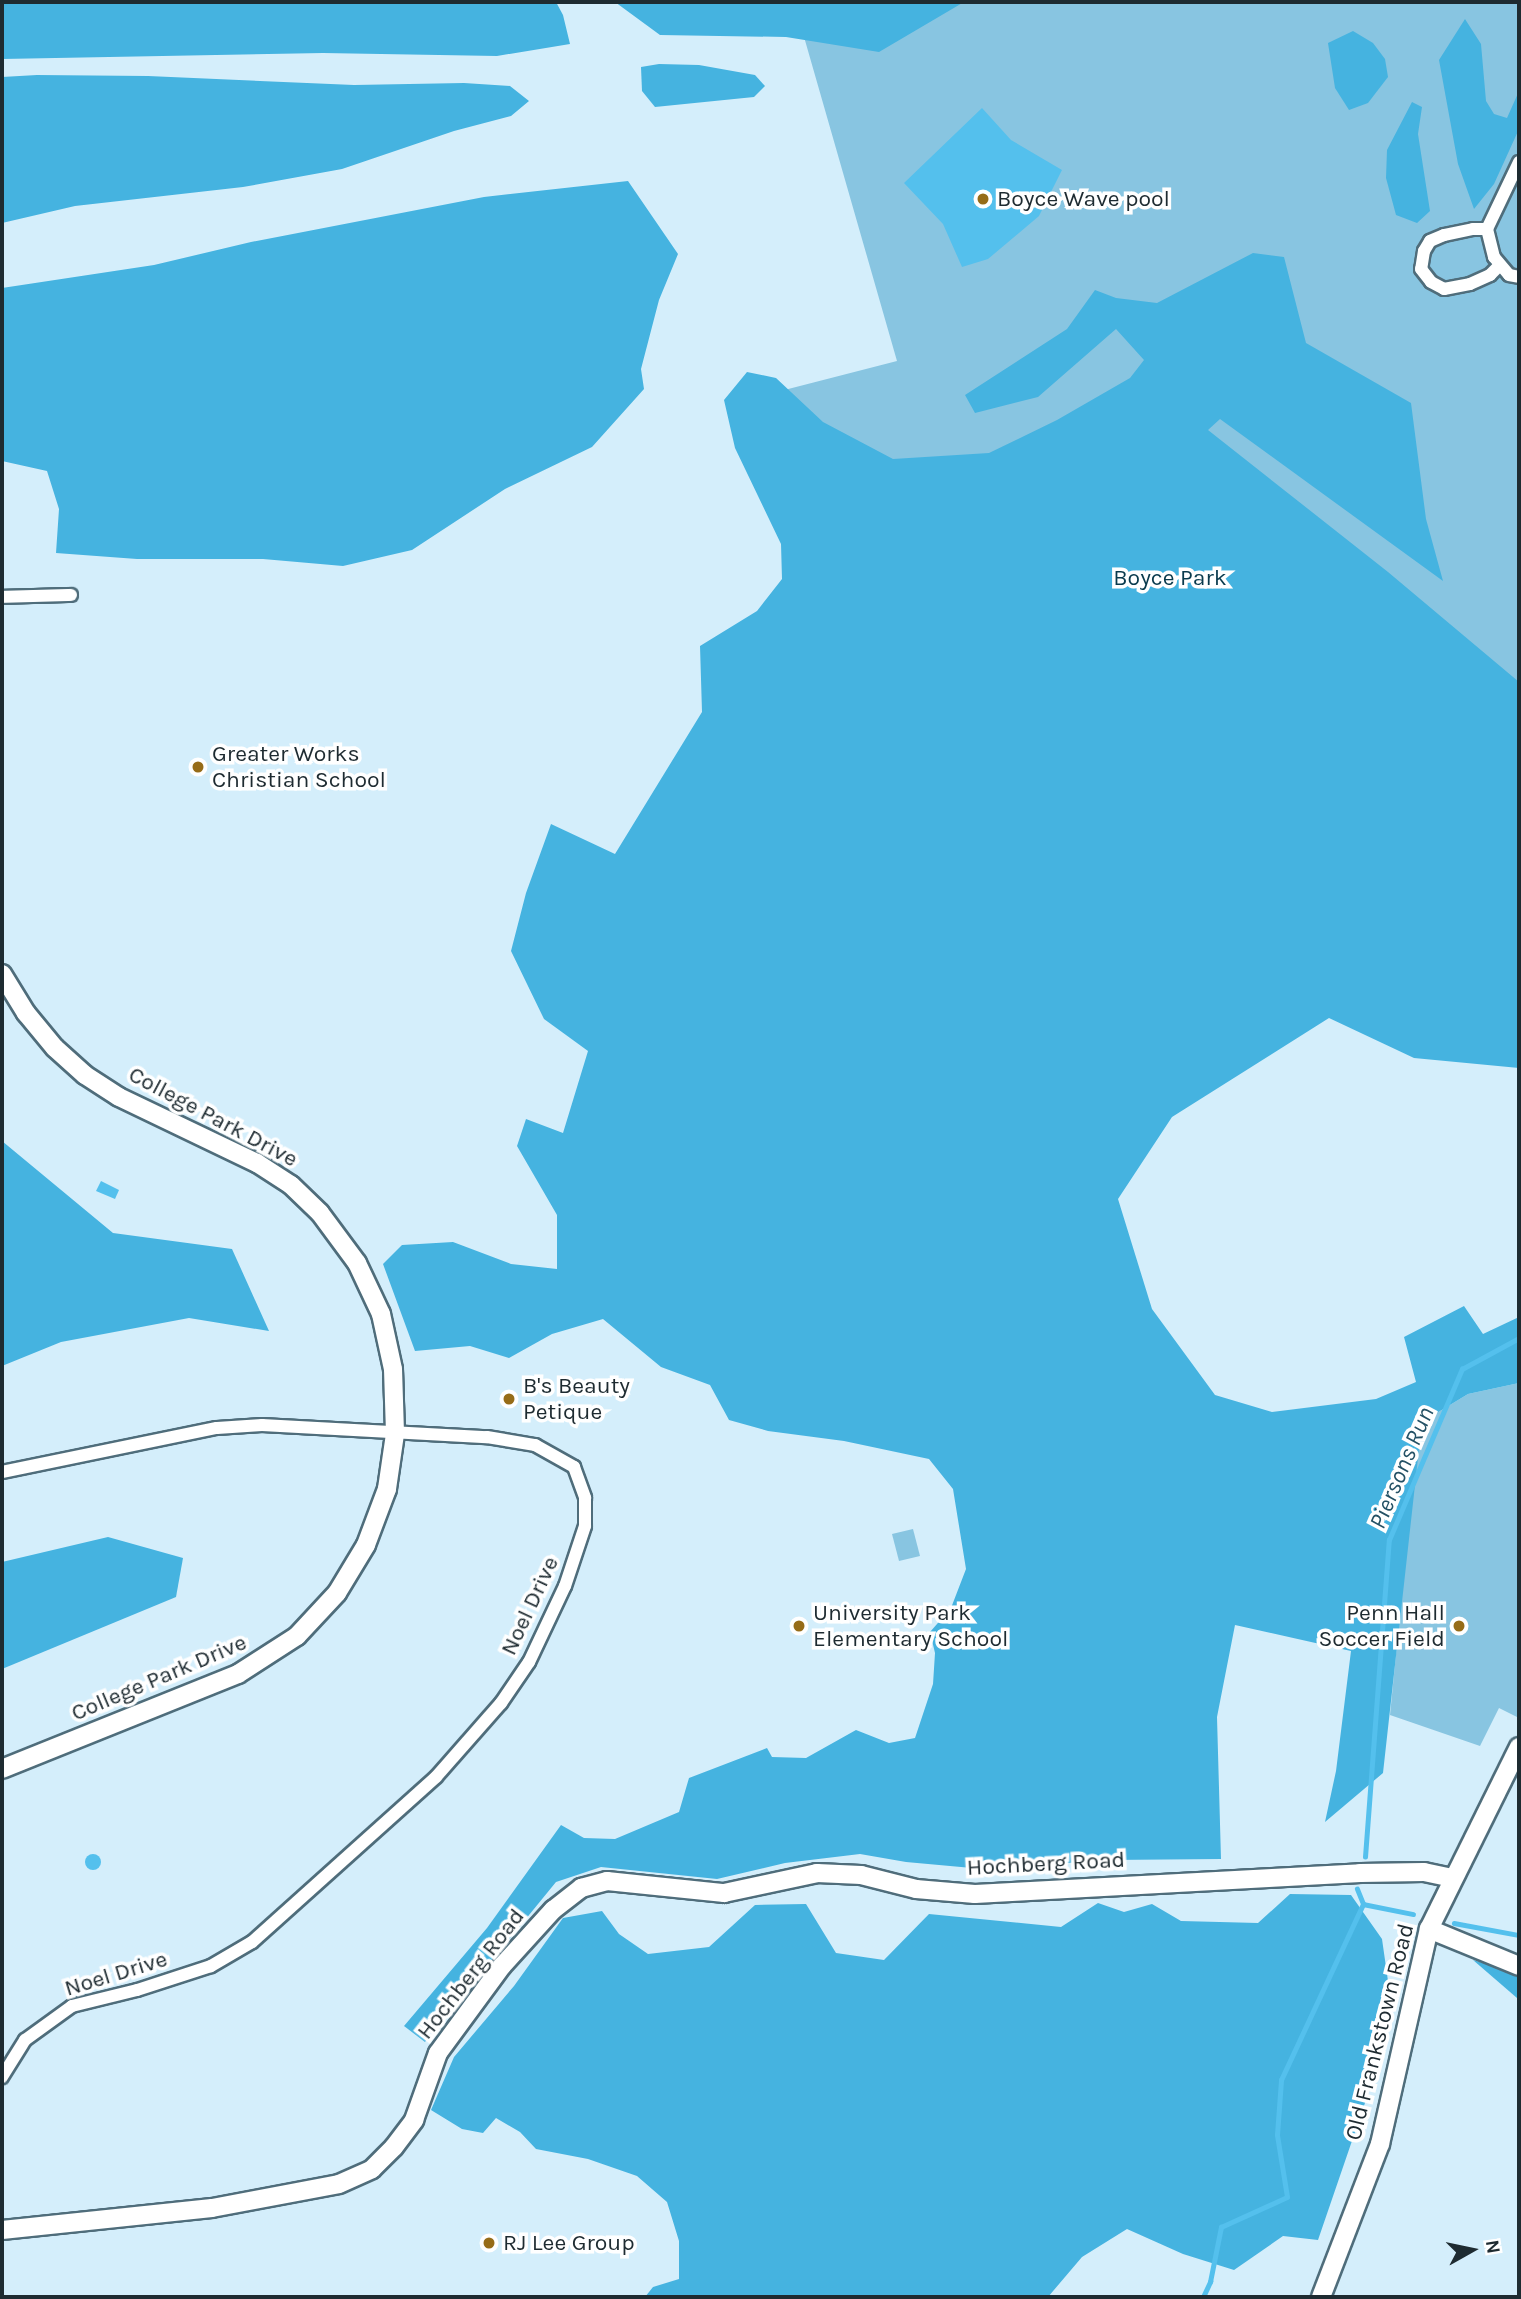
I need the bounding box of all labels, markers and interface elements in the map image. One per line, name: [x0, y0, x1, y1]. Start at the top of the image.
place label: Boyce Wave pool: [997, 185, 1170, 213]
marker: Boyce Wave pool: [975, 191, 991, 207]
park label: Boyce Park: [1113, 564, 1227, 592]
place label: Greater Works Christian School: [212, 740, 386, 794]
marker: Greater Works Christian School: [190, 759, 206, 775]
street label: College Park Drive: [124, 1061, 302, 1173]
place label: B's Beauty Petique: [523, 1372, 630, 1426]
marker: B's Beauty Petique: [501, 1391, 517, 1407]
water label: Piersons Run: [1363, 1403, 1441, 1533]
street label: Noel Drive: [495, 1552, 565, 1660]
place label: University Park Elementary School: [813, 1599, 1008, 1653]
place label: Penn Hall Soccer Field: [1318, 1599, 1445, 1653]
marker: University Park Elementary School: [791, 1618, 807, 1634]
marker: Penn Hall Soccer Field: [1451, 1618, 1467, 1634]
street label: College Park Drive: [67, 1629, 251, 1727]
street label: Hochberg Road: [966, 1846, 1126, 1882]
street label: Hochberg Road: [411, 1903, 531, 2045]
street label: Old Frankstown Road: [1340, 1921, 1420, 2143]
street label: Noel Drive: [61, 1945, 171, 2003]
north arrow: [1437, 2215, 1507, 2285]
place label: RJ Lee Group: [503, 2229, 635, 2257]
marker: RJ Lee Group: [481, 2235, 497, 2251]
text: N: [1481, 2238, 1505, 2255]

